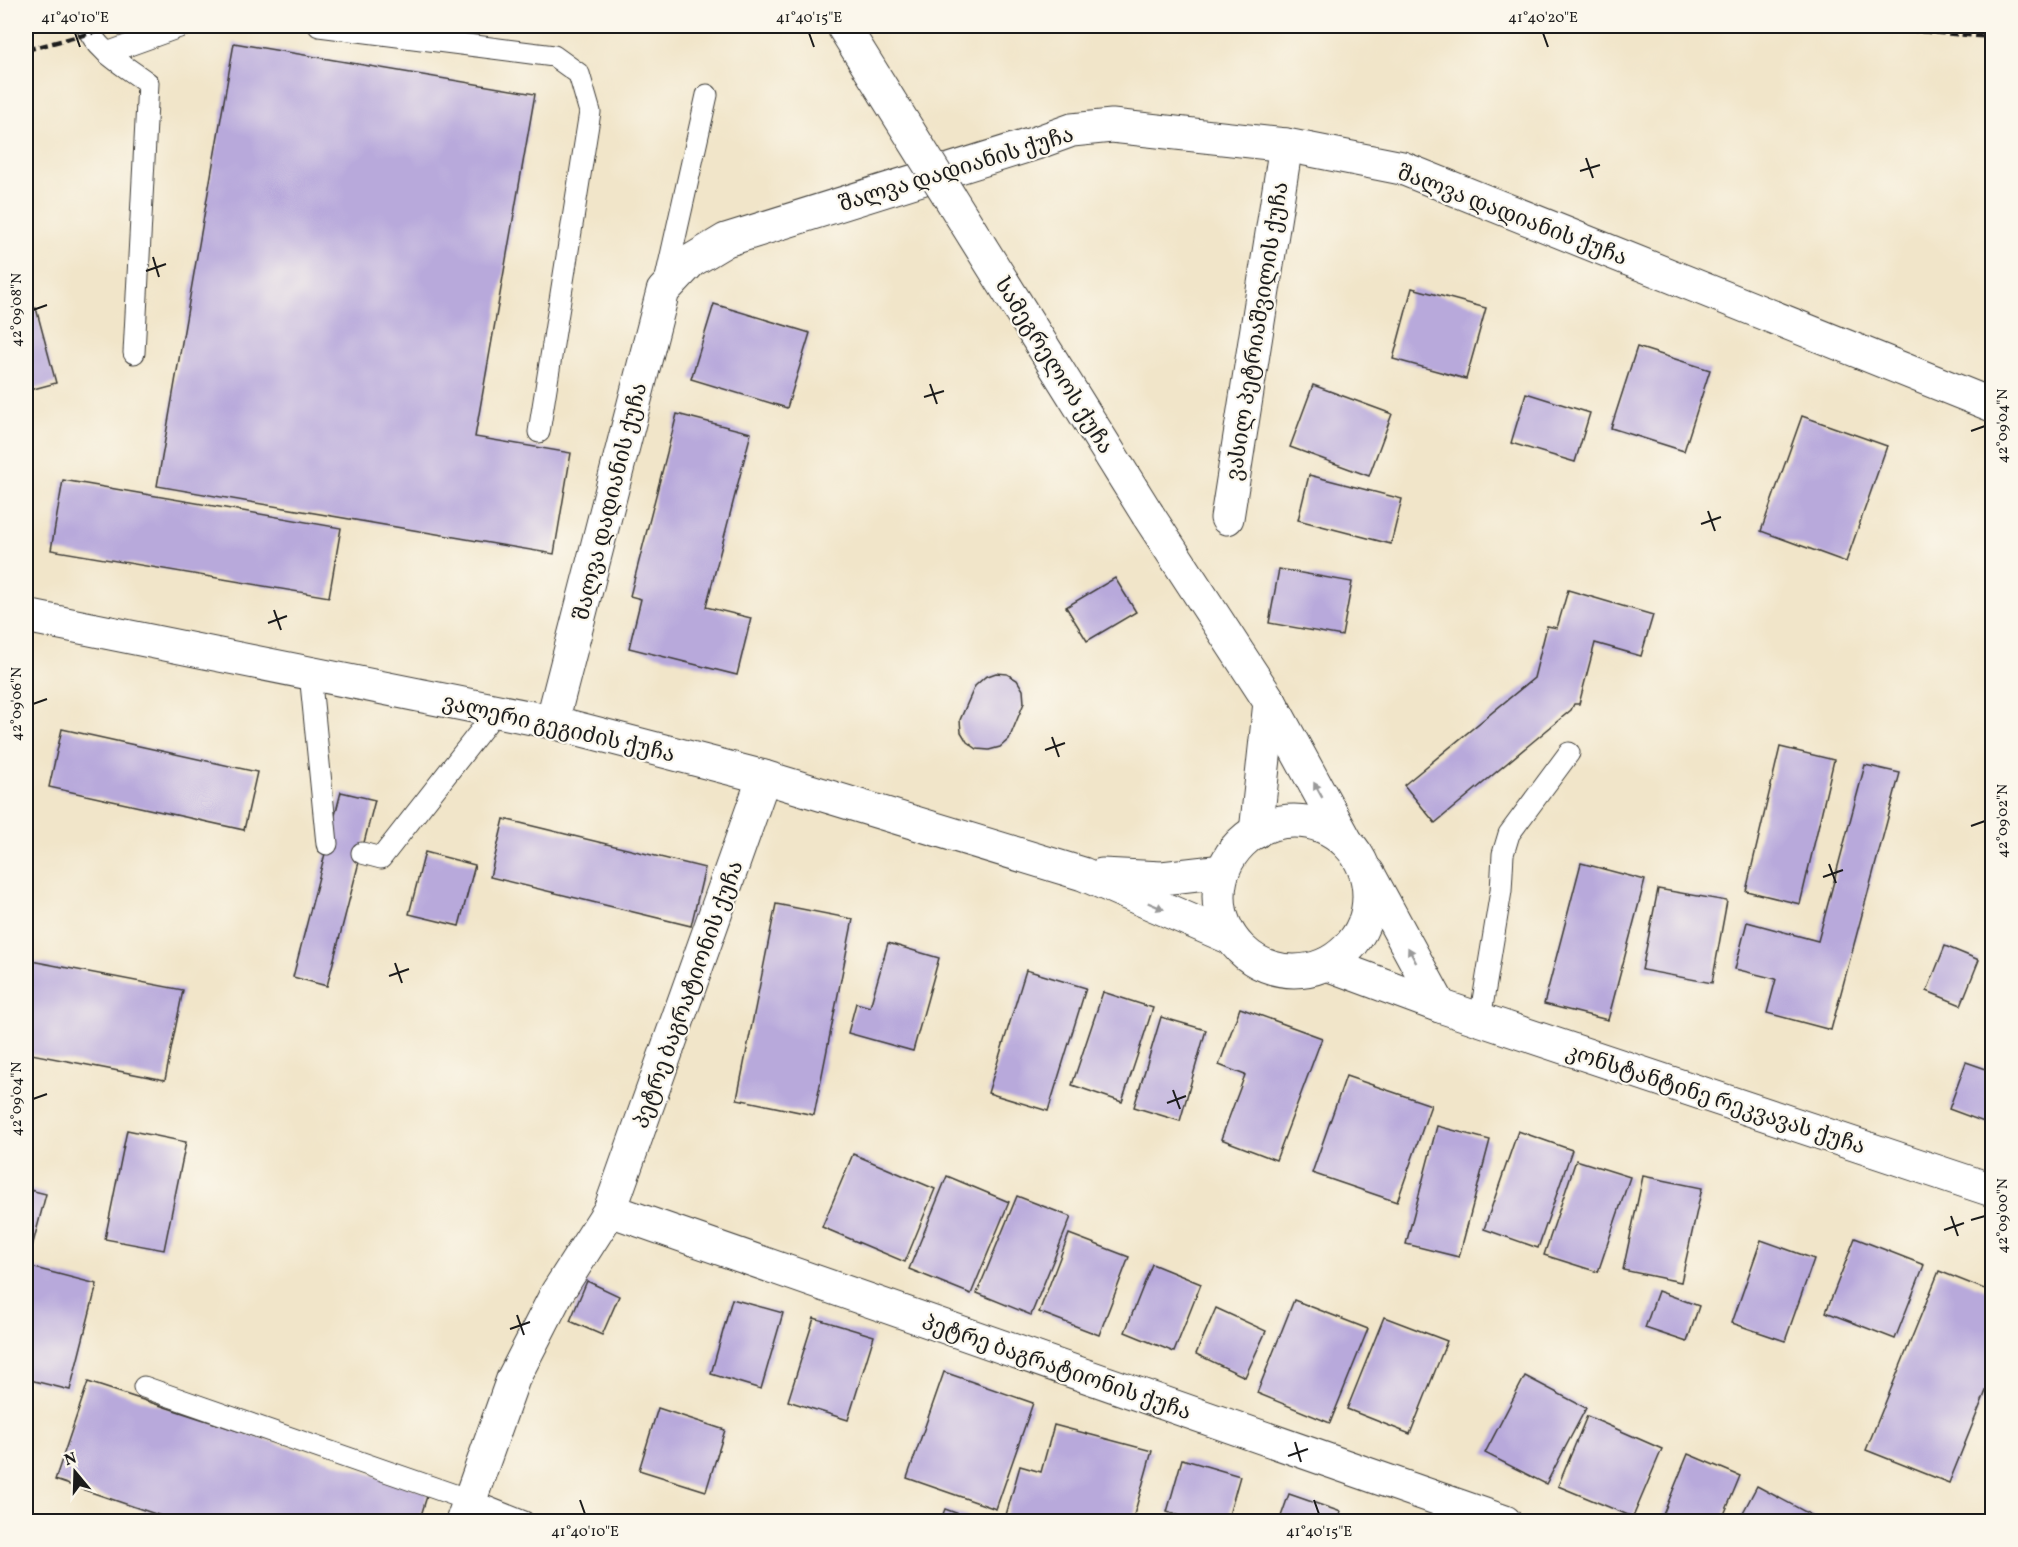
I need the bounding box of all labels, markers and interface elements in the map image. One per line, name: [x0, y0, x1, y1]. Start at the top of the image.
text: 41°40'10"E: [41, 8, 109, 29]
text: 41°40'15"E: [776, 8, 842, 29]
text: 41°40'20"E: [1508, 8, 1578, 29]
street label: შალვა დადიანის ქუჩა: [836, 120, 1078, 221]
street label: შალვა დადიანის ქუჩა: [1393, 158, 1631, 274]
street label: ვასილ პეტრიაშვილის ქუჩა: [1220, 180, 1297, 483]
street label: სამეგრელოს ქუჩა: [986, 272, 1120, 461]
text: 42°09'08"N: [7, 273, 28, 347]
street label: შალვა დადიანის ქუჩა: [567, 380, 656, 624]
text: 42°09'04"N: [1993, 389, 2014, 463]
text: 42°09'06"N: [7, 667, 28, 741]
street label: ვალერი გეგიძის ქუჩა: [439, 688, 678, 771]
one-way arrow: [1313, 781, 1323, 798]
text: 42°09'02"N: [1993, 784, 2014, 858]
street label: პეტრე ბაგრატიონის ქუჩა: [626, 857, 752, 1133]
one-way arrow: [1147, 902, 1165, 911]
one-way arrow: [1407, 946, 1417, 963]
street label: კონსტანტინე რეკვავას ქუჩა: [1561, 1037, 1869, 1164]
text: 42°09'04"N: [7, 1062, 28, 1136]
text: 42°09'00"N: [1993, 1178, 2014, 1254]
street label: პეტრე ბაგრატიონის ქუჩა: [917, 1308, 1195, 1429]
north arrow: [45, 1442, 105, 1502]
text: N: [62, 1447, 80, 1472]
text: 41°40'10"E: [551, 1522, 619, 1543]
text: 41°40'15"E: [1286, 1522, 1352, 1543]

